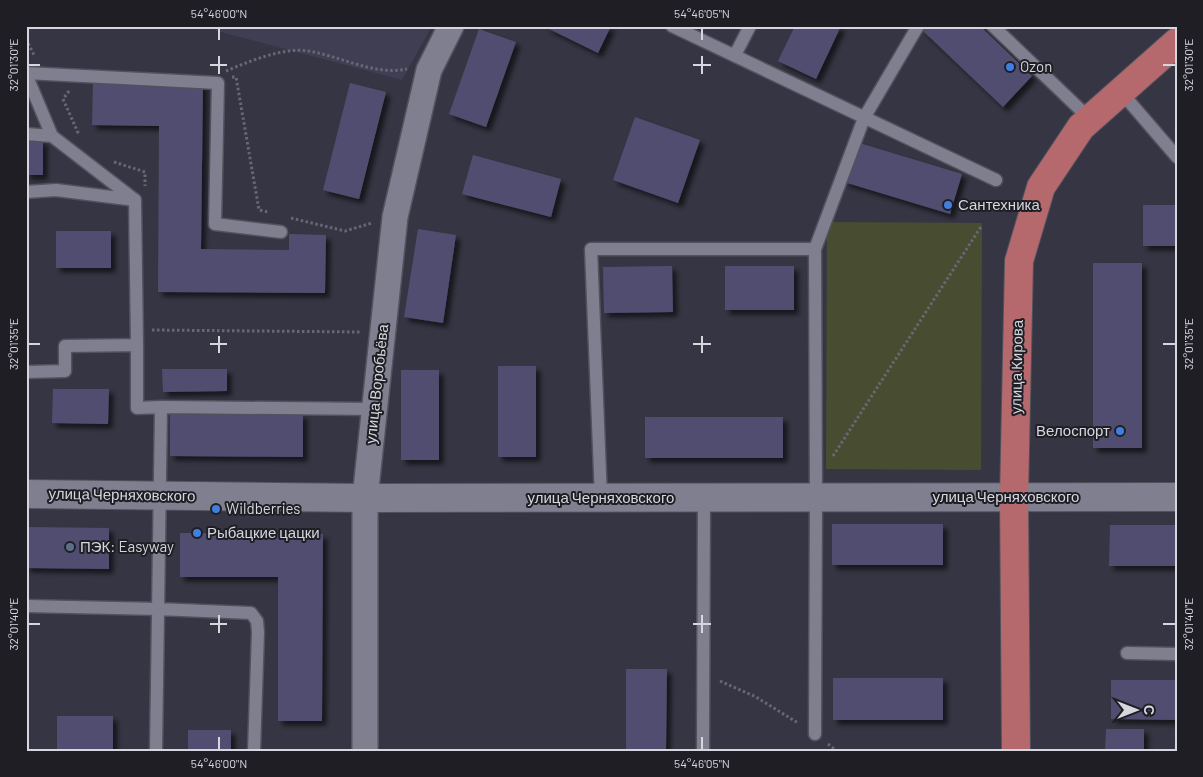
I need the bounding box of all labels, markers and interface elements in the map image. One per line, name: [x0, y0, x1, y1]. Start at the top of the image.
text: 54°46'00"N: [191, 6, 247, 20]
text: 54°46'05"N: [674, 6, 730, 20]
text: 32°01'30"E: [6, 39, 20, 91]
text: 32°01'30"E: [1181, 39, 1195, 91]
place label: Ozon: [1020, 57, 1052, 75]
marker: Ozon: [1004, 61, 1016, 73]
place label: Сантехника: [958, 195, 1040, 213]
marker: Сантехника: [942, 199, 954, 211]
text: 32°01'35"E: [6, 318, 20, 370]
text: 32°01'35"E: [1181, 318, 1195, 370]
street label: улица Кирова: [1006, 319, 1026, 414]
street label: улица Воробьёва: [361, 323, 391, 445]
place label: Велоспорт: [1036, 421, 1110, 439]
marker: Велоспорт: [1114, 425, 1126, 437]
street label: улица Черняховского: [48, 484, 196, 504]
street label: улица Черняховского: [933, 487, 1079, 505]
street label: улица Черняховского: [528, 488, 674, 506]
place label: Wildberries: [226, 499, 301, 517]
marker: Wildberries: [210, 503, 222, 515]
place label: Рыбацкие цацки: [207, 523, 320, 541]
marker: Рыбацкие цацки: [191, 527, 203, 539]
place label: ПЭК: Easyway: [80, 537, 174, 555]
marker: ПЭК: Easyway: [64, 541, 76, 553]
text: 32°01'40"E: [6, 597, 20, 651]
text: 32°01'40"E: [1181, 597, 1195, 651]
north arrow: [1110, 684, 1160, 734]
text: С: [1141, 705, 1158, 715]
text: 54°46'00"N: [191, 756, 247, 770]
text: 54°46'05"N: [674, 756, 730, 770]

